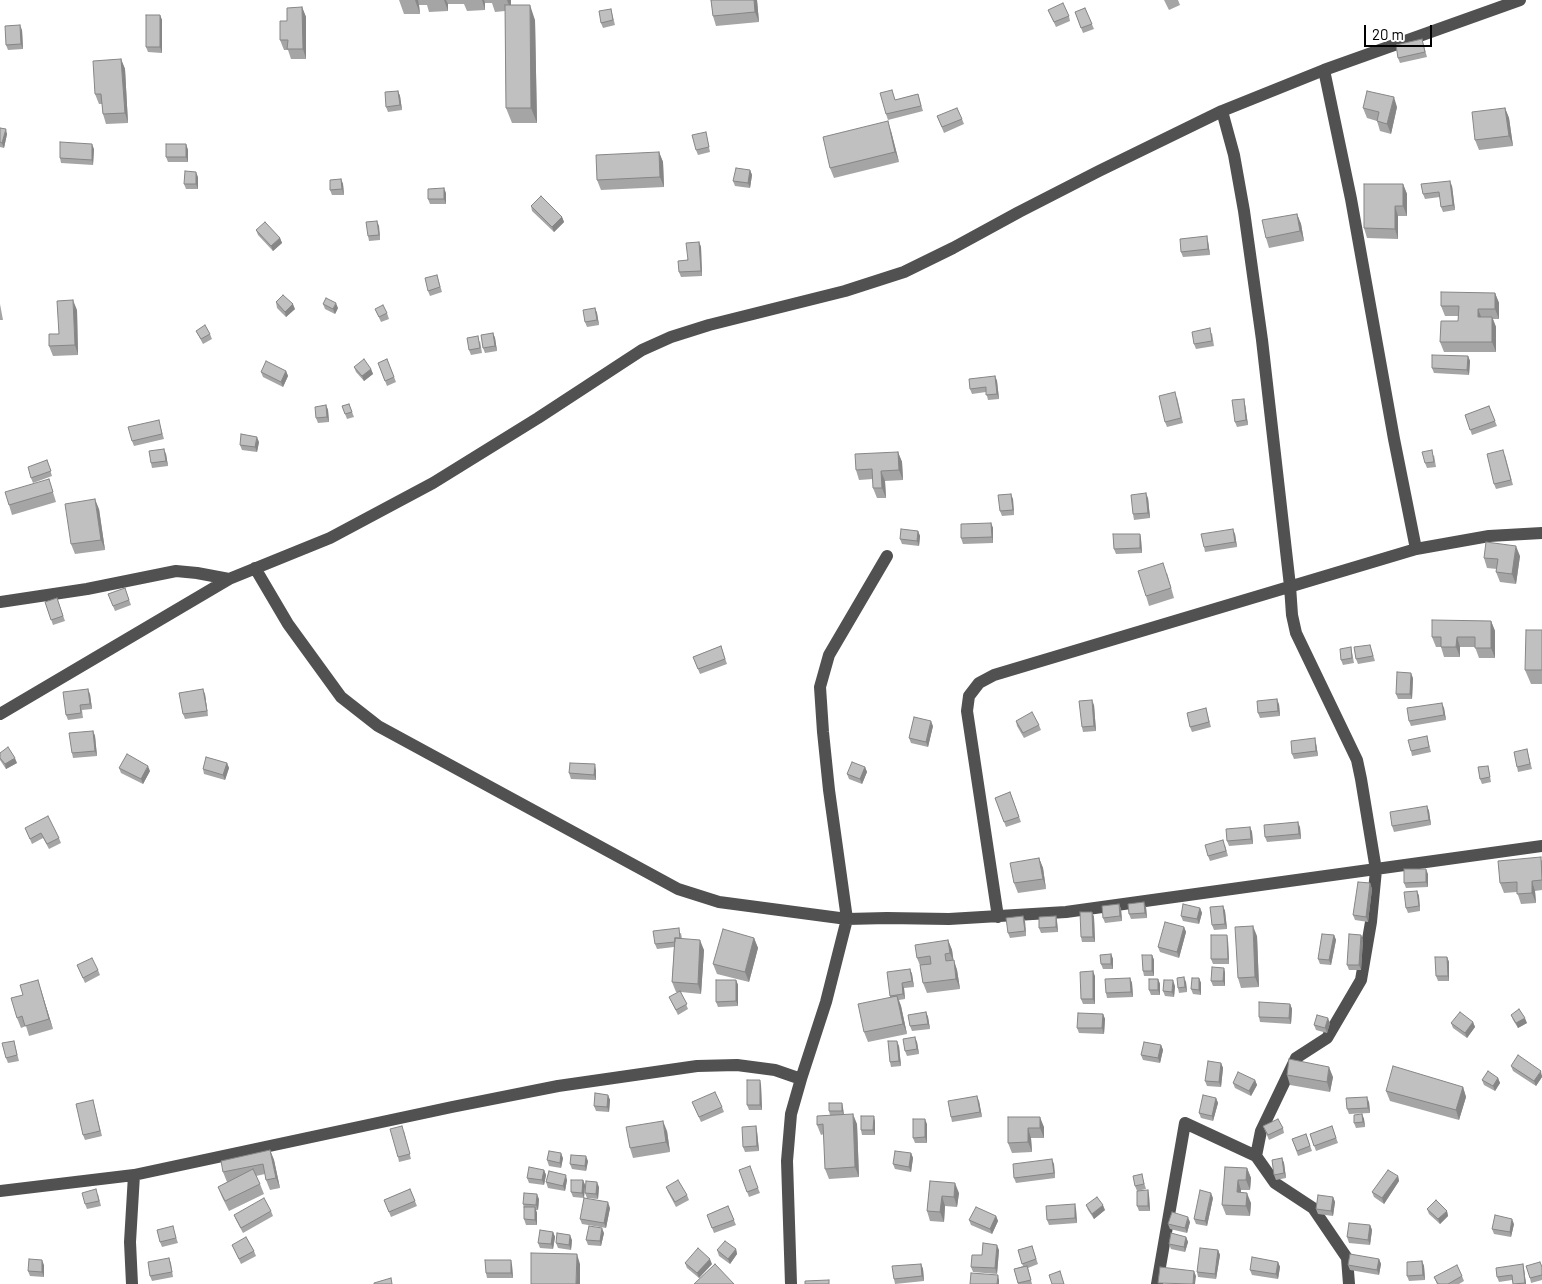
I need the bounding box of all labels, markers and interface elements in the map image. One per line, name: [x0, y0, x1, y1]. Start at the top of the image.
scale bar: [1367, 15, 1434, 47]
text: 20 m: [1372, 25, 1404, 43]

